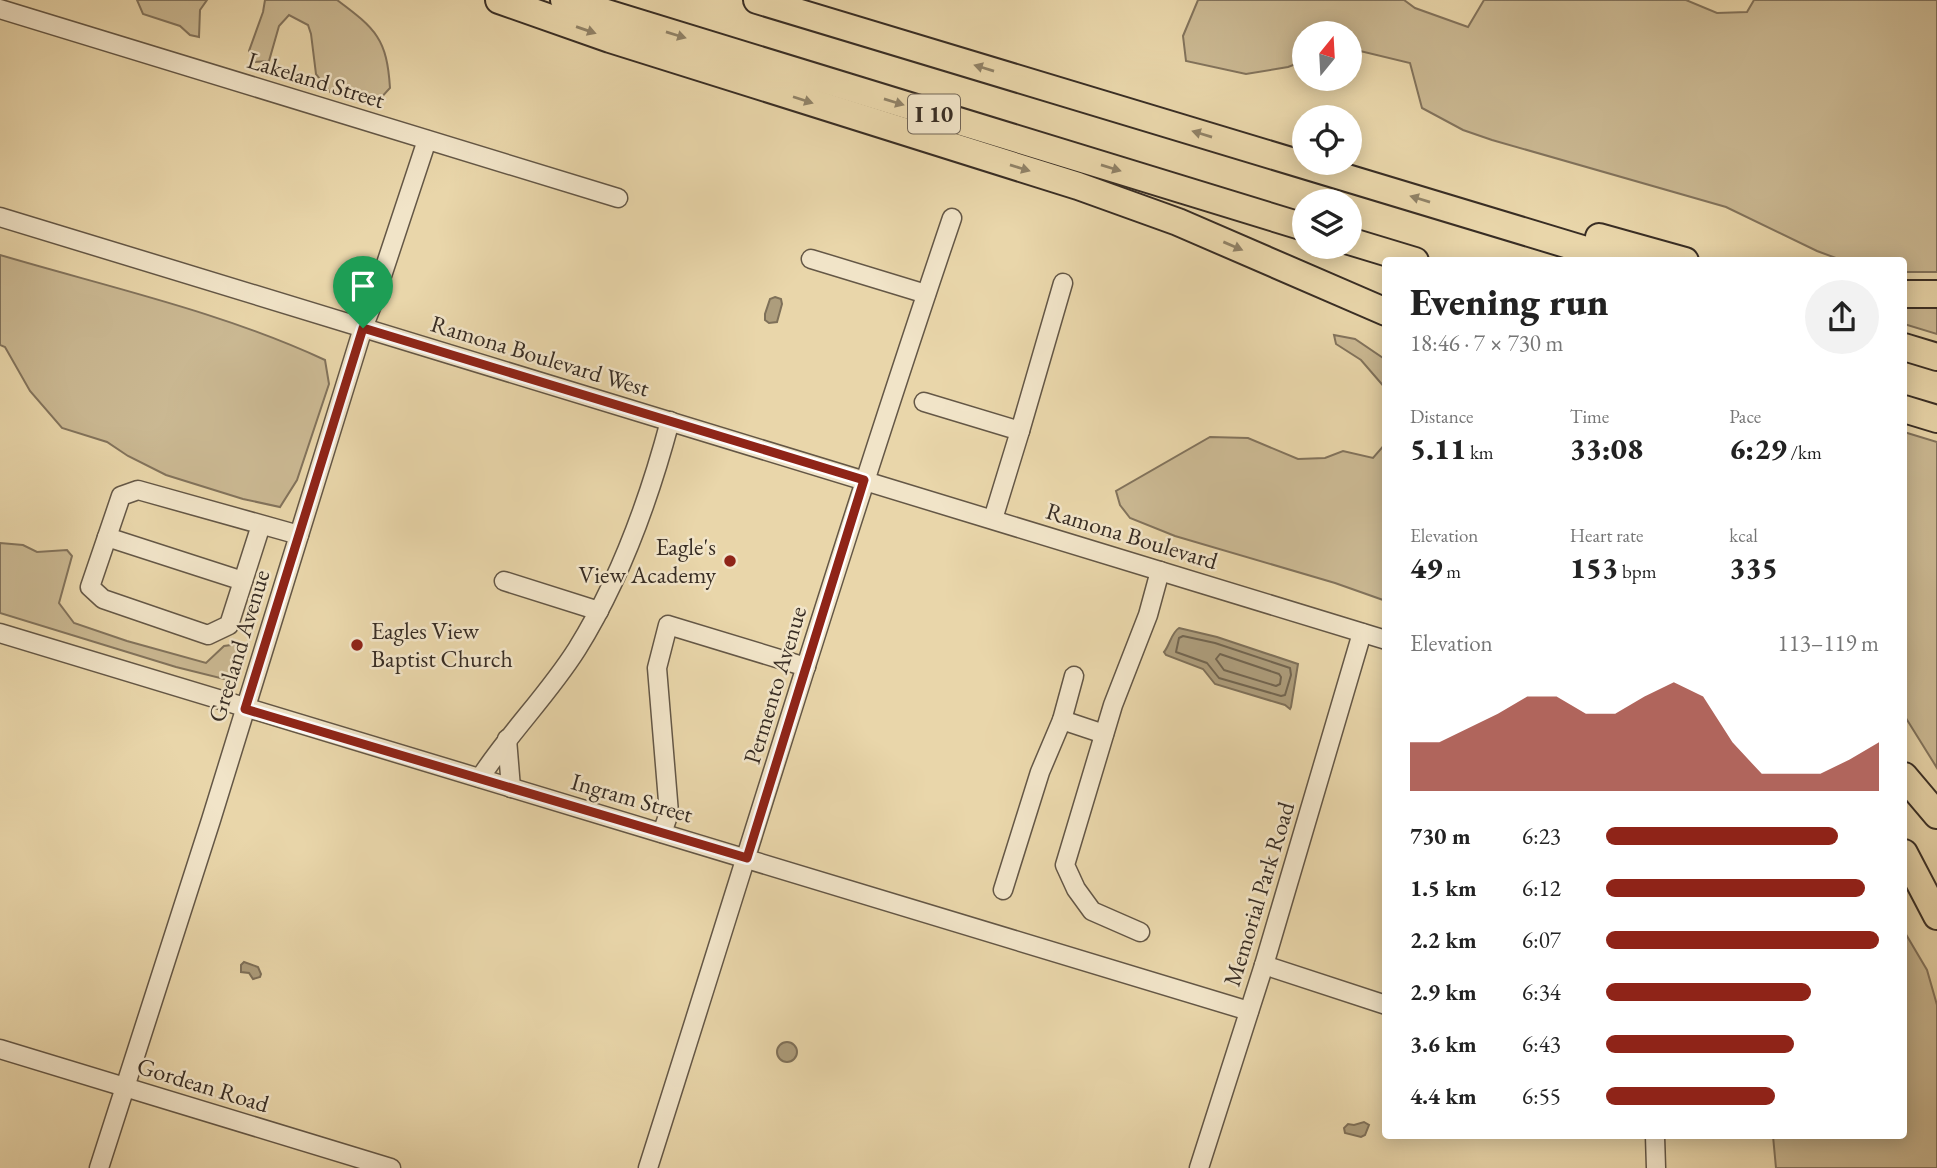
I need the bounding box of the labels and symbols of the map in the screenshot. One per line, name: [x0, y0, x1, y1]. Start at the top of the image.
north arrow: [1292, 21, 1362, 91]
one-way arrow: [576, 25, 597, 36]
one-way arrow: [666, 30, 687, 40]
street label: Lakeland Street: [244, 44, 389, 115]
one-way arrow: [973, 63, 994, 73]
road number: I 10: [908, 94, 960, 134]
one-way arrow: [793, 95, 814, 105]
one-way arrow: [883, 97, 904, 107]
one-way arrow: [1191, 128, 1212, 138]
one-way arrow: [1010, 163, 1031, 173]
one-way arrow: [1101, 164, 1122, 174]
one-way arrow: [1409, 194, 1430, 204]
one-way arrow: [1223, 241, 1244, 252]
pin: [333, 256, 393, 328]
street label: Ramona Boulevard West: [427, 308, 654, 404]
street label: Ramona Boulevard: [1043, 495, 1223, 577]
place label: Eagle's View Academy: [579, 531, 716, 590]
marker: Eagle's View Academy: [722, 553, 738, 569]
street label: Greeland Avenue: [201, 566, 276, 726]
street label: Permento Avenue: [736, 602, 813, 767]
place label: Eagles View Baptist Church: [371, 615, 513, 674]
marker: Eagles View Baptist Church: [349, 637, 365, 653]
street label: Ingram Street: [568, 765, 697, 830]
street label: Memorial Park Road: [1216, 797, 1302, 990]
street label: Gordean Road: [133, 1050, 274, 1120]

